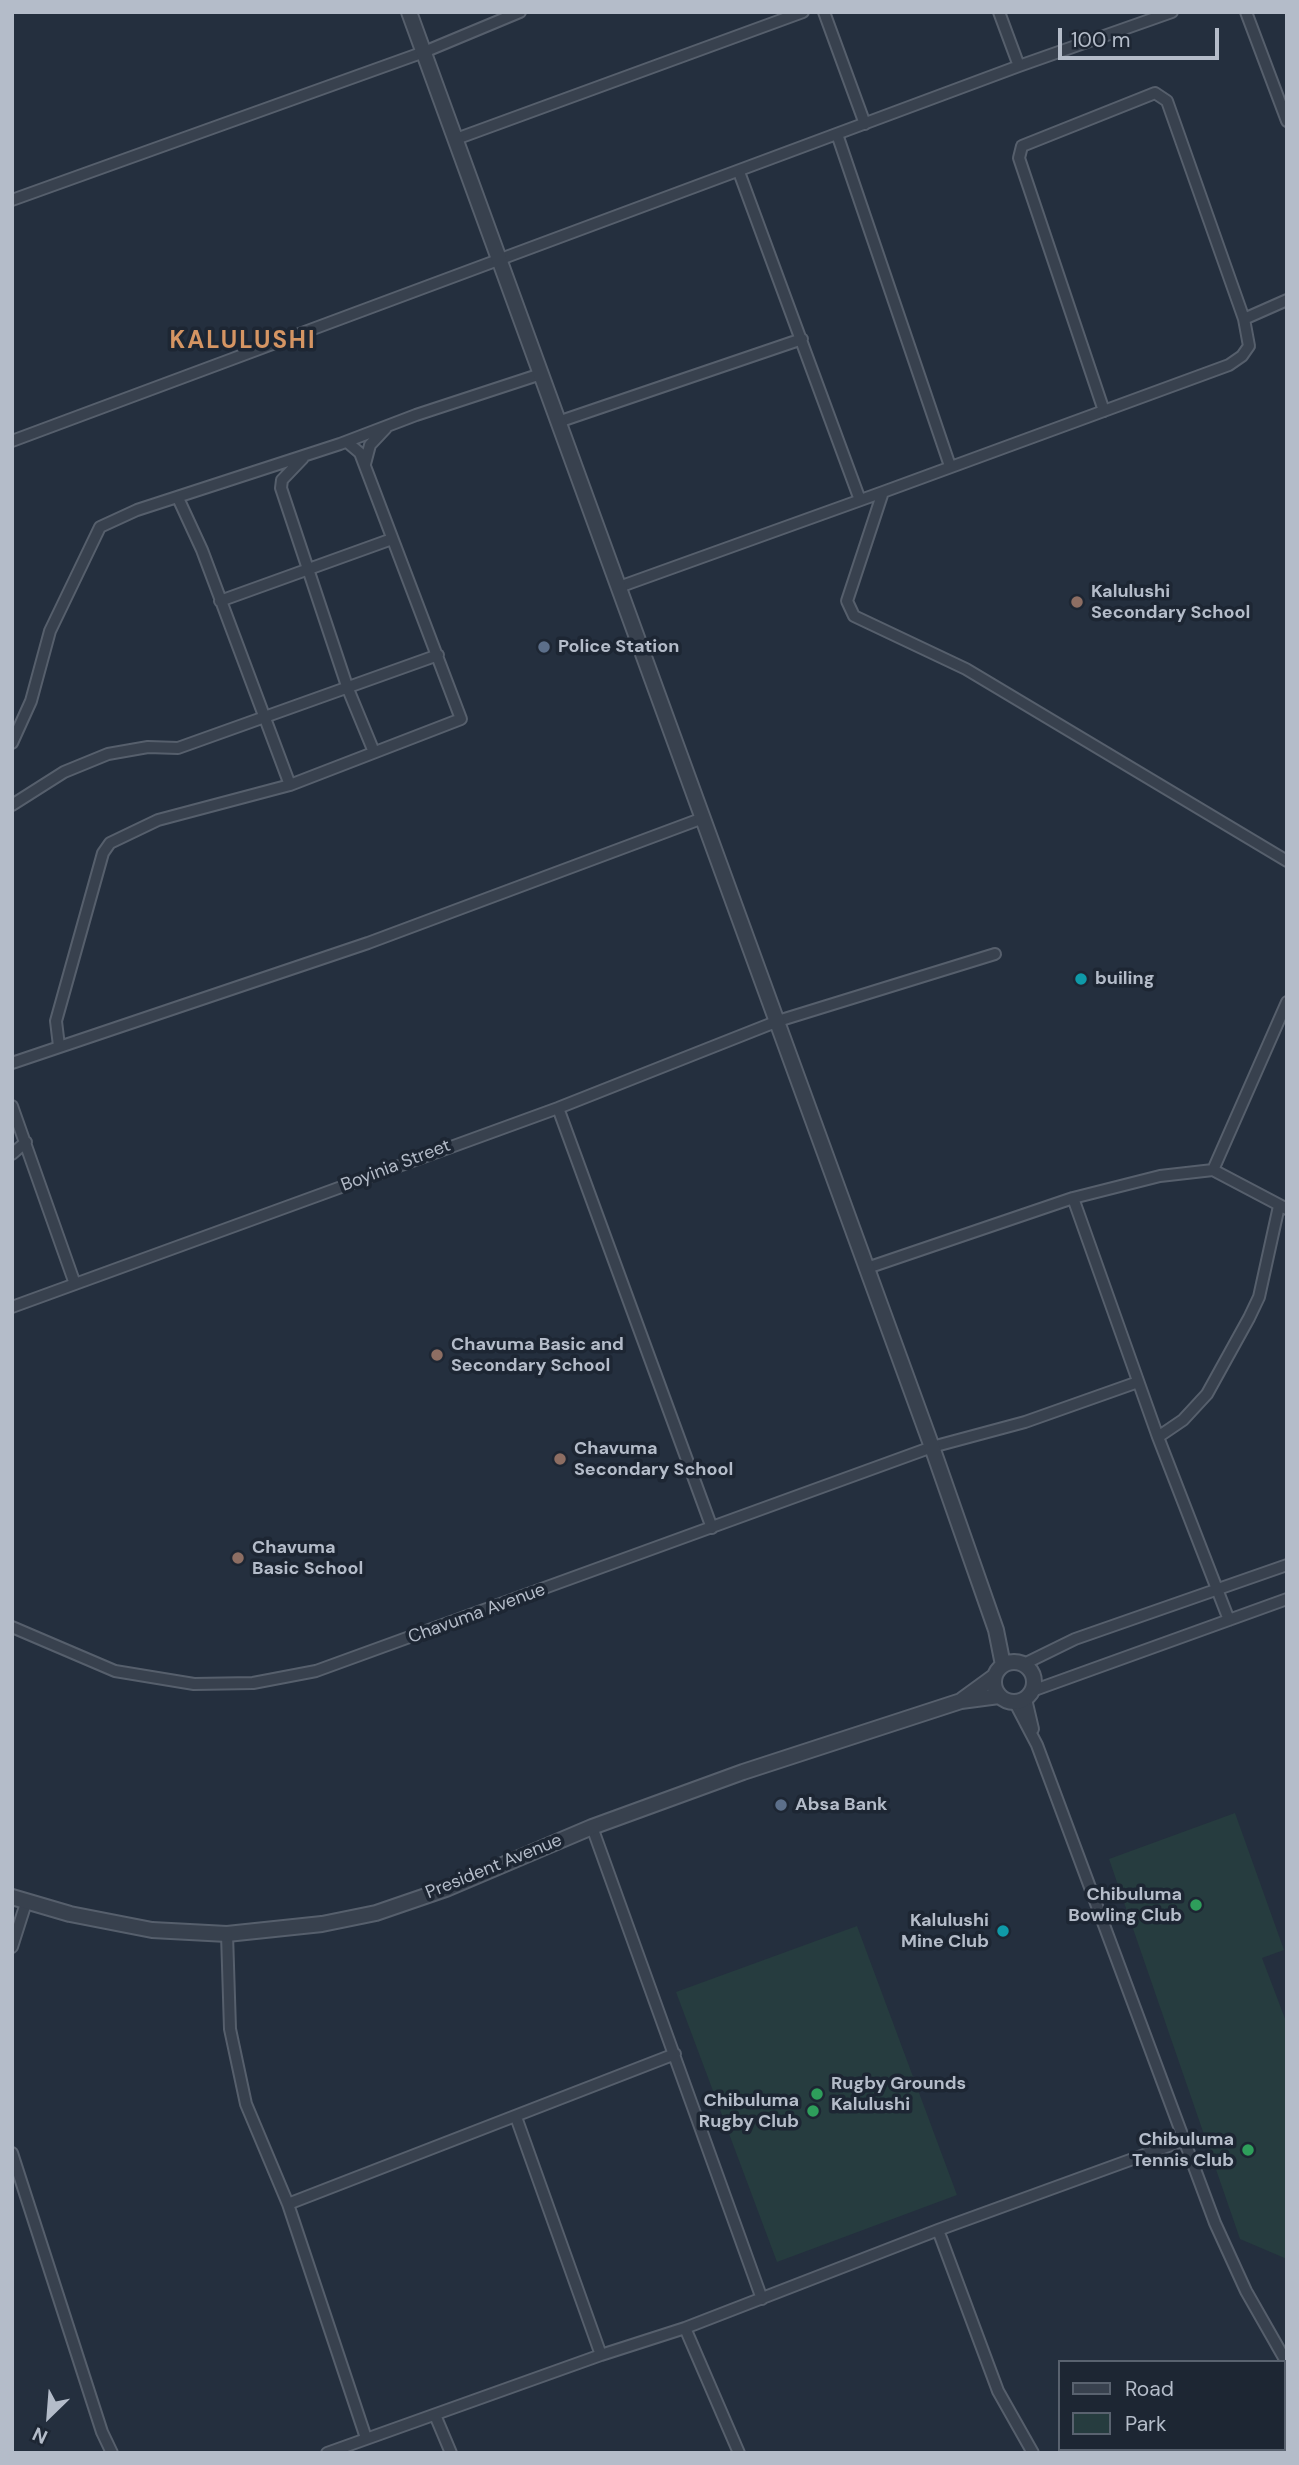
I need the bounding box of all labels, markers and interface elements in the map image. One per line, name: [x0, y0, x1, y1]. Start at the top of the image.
scale bar: [1061, 14, 1222, 58]
text: 100 m: [1071, 26, 1131, 54]
district label: KALULUSHI: [171, 328, 315, 356]
place label: Kalulushi Secondary School: [1091, 581, 1250, 624]
marker: Kalulushi Secondary School: [1069, 594, 1085, 610]
place label: Police Station: [558, 636, 679, 658]
marker: Police Station: [536, 639, 552, 655]
place label: builing: [1095, 968, 1154, 990]
marker: builing: [1073, 971, 1089, 987]
street label: Boyinia Street: [338, 1135, 454, 1197]
place label: Chavuma Basic and Secondary School: [451, 1334, 624, 1376]
marker: Chavuma Basic and Secondary School: [429, 1347, 445, 1363]
place label: Chavuma Secondary School: [574, 1438, 733, 1480]
marker: Chavuma Secondary School: [552, 1451, 568, 1467]
place label: Chavuma Basic School: [252, 1537, 363, 1580]
marker: Chavuma Basic School: [230, 1550, 246, 1566]
street label: Chavuma Avenue: [406, 1579, 548, 1649]
place label: Absa Bank: [795, 1794, 887, 1816]
marker: Absa Bank: [773, 1797, 789, 1813]
street label: President Avenue: [423, 1830, 565, 1904]
place label: Chibuluma Bowling Club: [1068, 1884, 1182, 1926]
marker: Chibuluma Bowling Club: [1188, 1897, 1204, 1913]
place label: Kalulushi Mine Club: [901, 1910, 989, 1952]
marker: Kalulushi Mine Club: [995, 1923, 1011, 1939]
place label: Rugby Grounds Kalulushi: [831, 2073, 966, 2116]
marker: Rugby Grounds Kalulushi: [809, 2086, 825, 2102]
place label: Chibuluma Rugby Club: [699, 2090, 799, 2132]
marker: Chibuluma Rugby Club: [805, 2103, 821, 2119]
place label: Chibuluma Tennis Club: [1132, 2129, 1234, 2172]
marker: Chibuluma Tennis Club: [1240, 2142, 1256, 2158]
legend: [1058, 2360, 1285, 2451]
text: Road: [1125, 2375, 1174, 2403]
north arrow: [14, 2381, 84, 2451]
text: Park: [1125, 2410, 1166, 2438]
text: N: [28, 2421, 51, 2450]

